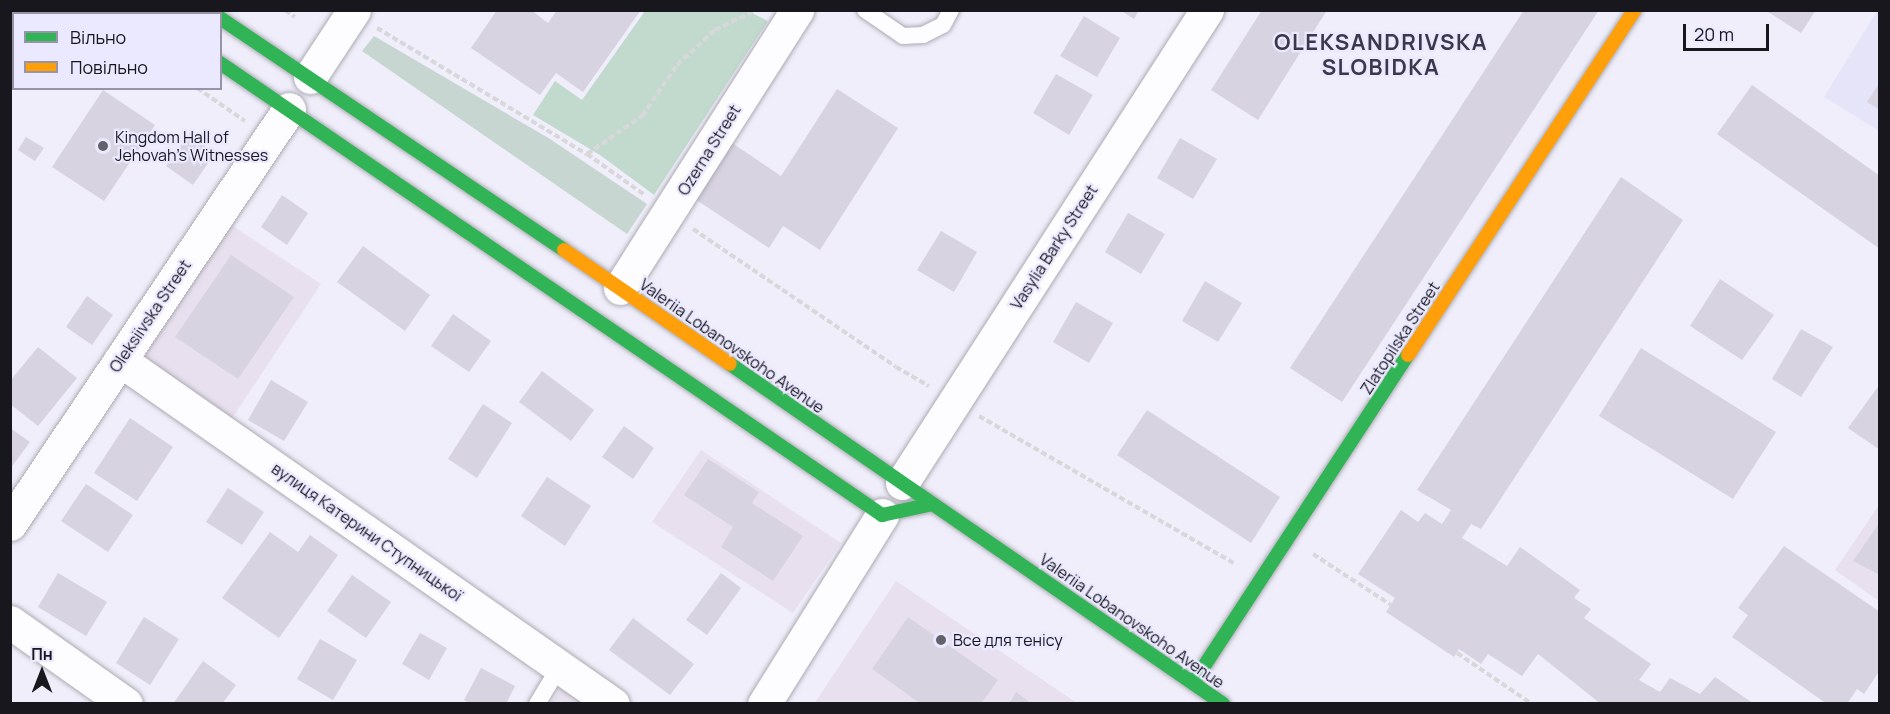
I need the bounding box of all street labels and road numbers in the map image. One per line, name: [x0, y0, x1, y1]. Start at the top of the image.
street label: Ozerna Street: [674, 101, 744, 199]
street label: Vasylia Barky Street: [1006, 181, 1102, 313]
street label: Oleksiivska Street: [105, 256, 195, 376]
street label: Valeriia Lobanovskoho Avenue: [636, 275, 828, 417]
street label: Zlatopilska Street: [1356, 278, 1444, 398]
street label: вулиця Катерини Ступницької: [268, 459, 466, 605]
street label: Valeriia Lobanovskoho Avenue: [1036, 550, 1228, 692]

